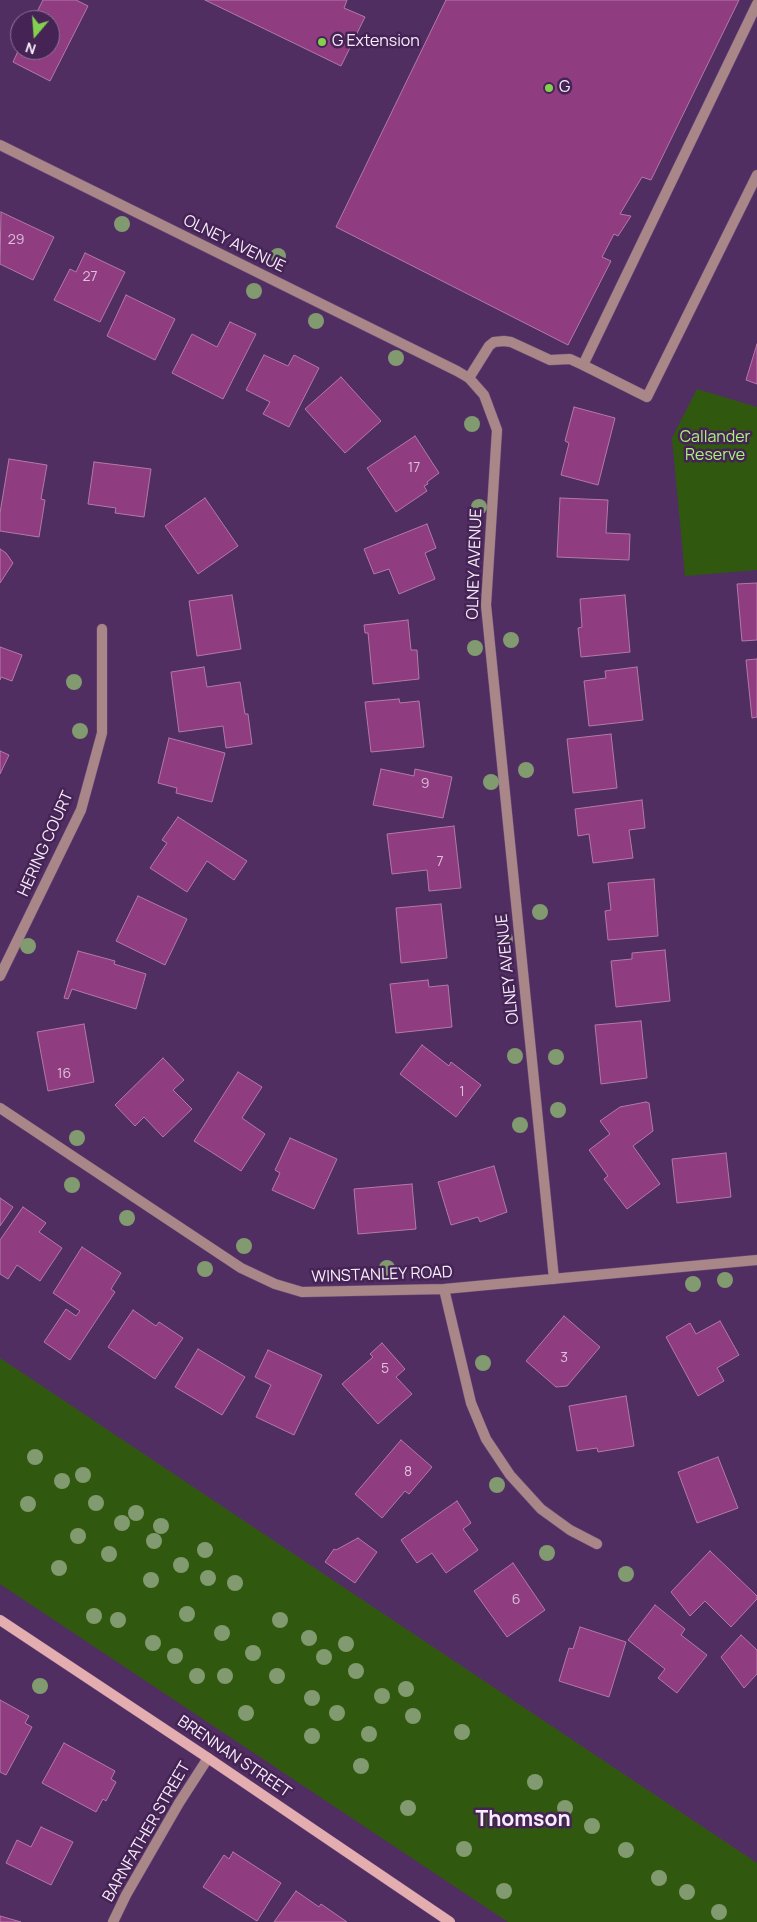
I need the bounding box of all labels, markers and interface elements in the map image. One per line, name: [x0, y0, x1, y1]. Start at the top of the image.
north arrow: [10, 10, 60, 60]
place label: G Extension: [332, 32, 420, 52]
marker: G Extension: [316, 36, 328, 48]
text: N: [23, 38, 38, 59]
place label: G: [559, 78, 570, 98]
marker: G: [543, 82, 555, 94]
street label: OLNEY AVENUE: [180, 211, 288, 277]
house number: 29: [8, 232, 24, 248]
house number: 27: [82, 269, 98, 285]
park label: Callander Reserve: [680, 428, 750, 466]
house number: 17: [408, 460, 420, 476]
street label: OLNEY AVENUE: [463, 508, 487, 620]
house number: 9: [421, 776, 429, 792]
street label: HERING COURT: [14, 788, 78, 900]
house number: 7: [436, 854, 444, 870]
street label: OLNEY AVENUE: [493, 913, 523, 1025]
house number: 16: [57, 1066, 71, 1082]
house number: 1: [459, 1084, 465, 1100]
street label: WINSTANLEY ROAD: [311, 1263, 453, 1287]
house number: 3: [560, 1350, 568, 1366]
house number: 5: [381, 1361, 389, 1377]
house number: 8: [404, 1464, 412, 1480]
house number: 6: [512, 1592, 520, 1608]
street label: BRENNAN STREET: [174, 1712, 294, 1802]
street label: BARNFATHER STREET: [99, 1759, 195, 1905]
district label: Thomson: [475, 1807, 571, 1833]

